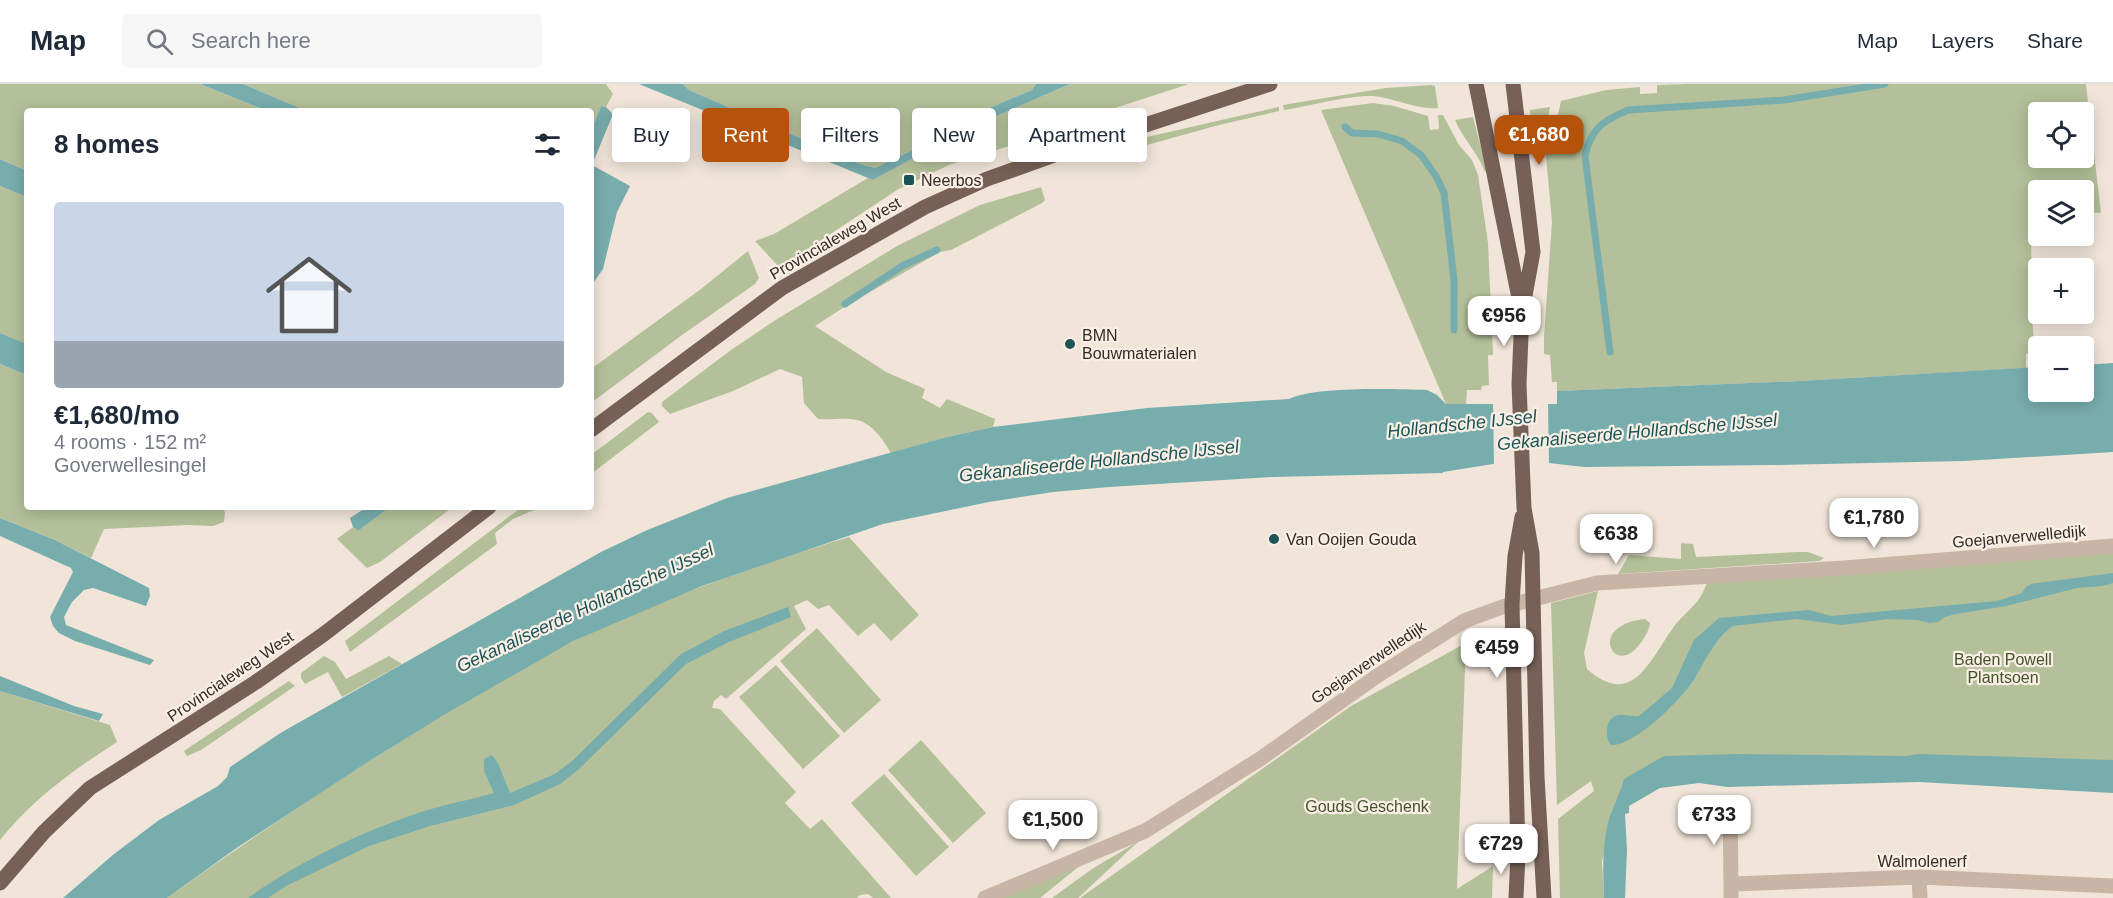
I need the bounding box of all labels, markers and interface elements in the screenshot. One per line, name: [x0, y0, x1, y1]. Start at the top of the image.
search box: [122, 14, 542, 68]
text: Map: [30, 25, 86, 56]
icon: search: [143, 25, 176, 58]
text: Search here: [191, 28, 311, 53]
text: Map: [1857, 29, 1898, 52]
text: Layers: [1931, 29, 1994, 52]
text: Share: [2027, 29, 2083, 52]
map controls: [2028, 102, 2094, 402]
button: locate: [2028, 102, 2094, 168]
chip: Buy: [612, 108, 690, 162]
chip: Rent: [702, 108, 789, 162]
chip: Filters: [801, 108, 900, 162]
chip: New: [912, 108, 996, 162]
chip: Apartment: [1008, 108, 1147, 162]
pin: €1,680: [1490, 115, 1588, 166]
text: €1,680: [1508, 123, 1570, 145]
icon: filters: [531, 128, 564, 161]
text: 8 homes: [54, 129, 160, 159]
place label: Neerbos: [921, 172, 981, 189]
marker: Neerbos: [902, 173, 916, 187]
button: layers: [2028, 180, 2094, 246]
street label: Provincialeweg West: [767, 194, 904, 283]
icon: home: [255, 241, 363, 349]
button: +: [2028, 258, 2094, 324]
pin: €956: [1468, 296, 1540, 347]
text: €956: [1482, 304, 1526, 326]
place label: BMN Bouwmaterialen: [1082, 327, 1197, 362]
button: −: [2028, 336, 2094, 402]
marker: BMN Bouwmaterialen: [1063, 337, 1077, 351]
text: €1,680/mo: [54, 400, 180, 430]
water label: Hollandsche IJssel: [1386, 406, 1539, 442]
water label: Gekanaliseerde Hollandsche IJssel: [1496, 410, 1779, 454]
text: 4 rooms · 152 m²: [54, 431, 206, 453]
water label: Gekanaliseerde Hollandsche IJssel: [958, 436, 1241, 486]
text: Goverwellesingel: [54, 454, 206, 476]
pin: €1,780: [1825, 498, 1923, 549]
text: €1,780: [1843, 506, 1905, 528]
pin: €638: [1580, 514, 1652, 565]
text: €638: [1594, 522, 1638, 544]
street label: Goejanverwelledijk: [1951, 522, 2088, 551]
place label: Van Ooijen Gouda: [1286, 531, 1417, 548]
marker: Van Ooijen Gouda: [1267, 532, 1281, 546]
water label: Gekanaliseerde Hollandsche IJssel: [453, 539, 718, 676]
street label: Goejanverwelledijk: [1308, 617, 1430, 707]
street label: Provincialeweg West: [164, 628, 297, 725]
pin: €459: [1461, 628, 1533, 679]
text: €459: [1475, 636, 1519, 658]
park label: Baden Powell Plantsoen: [1954, 651, 2052, 686]
pin: €733: [1678, 795, 1750, 846]
park label: Gouds Geschenk: [1305, 798, 1430, 815]
pin: €1,500: [1004, 800, 1102, 851]
text: €733: [1692, 803, 1736, 825]
text: €1,500: [1022, 808, 1084, 830]
pin: €729: [1465, 824, 1537, 875]
text: €729: [1479, 832, 1523, 854]
street label: Walmolenerf: [1877, 853, 1967, 870]

